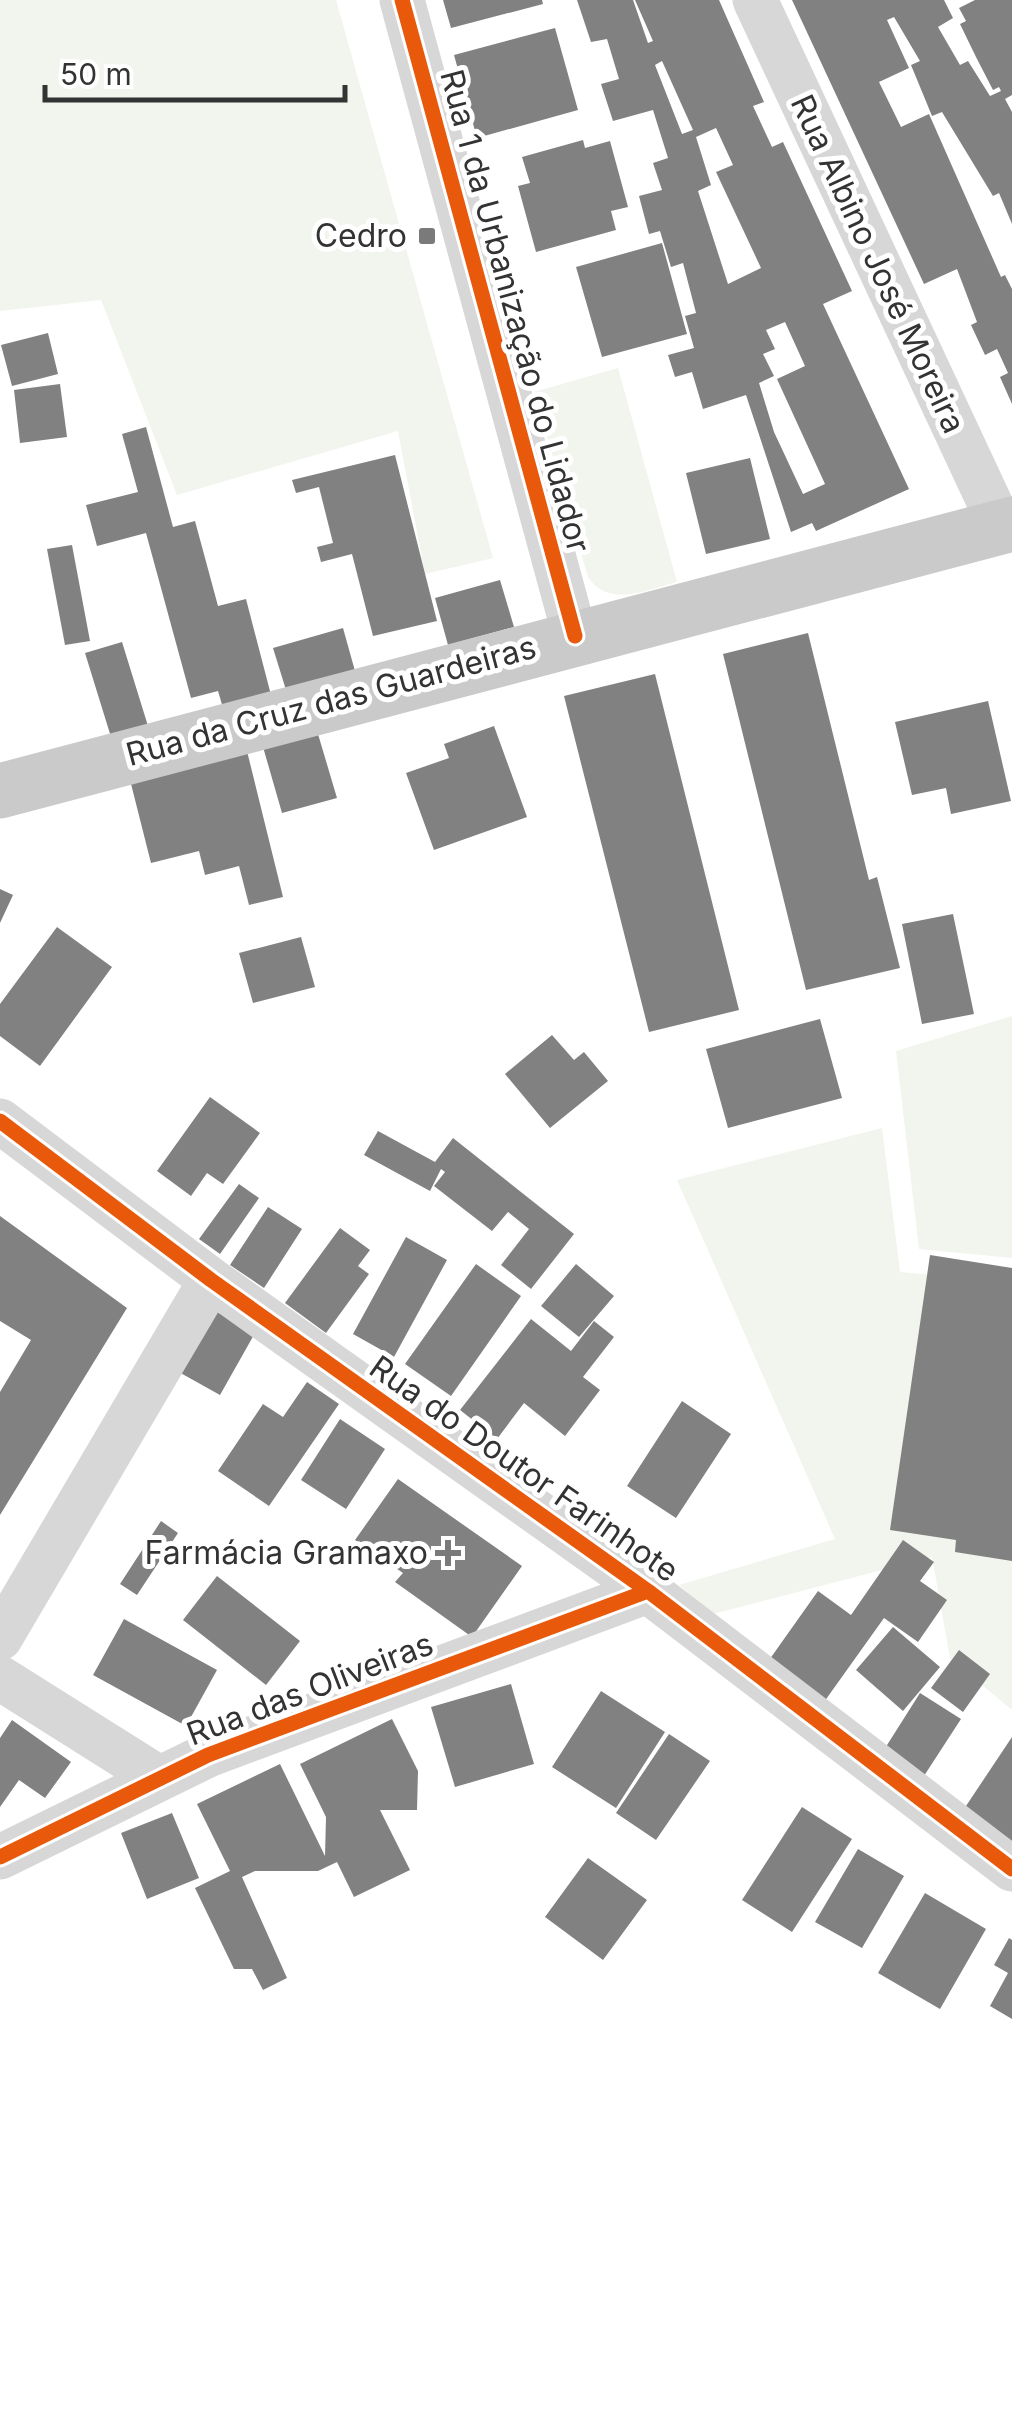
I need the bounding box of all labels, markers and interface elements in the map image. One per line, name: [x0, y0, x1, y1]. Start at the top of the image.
scale bar: [45, 40, 345, 102]
text: 50 m: [60, 56, 132, 92]
street label: Rua 1 da Urbanização do Lidador: [432, 65, 599, 557]
street label: Rua Albino José Moreira: [783, 88, 974, 439]
place label: Cedro: [315, 216, 407, 255]
marker: Cedro: [416, 225, 438, 247]
street label: Rua da Cruz das Guardeiras: [122, 627, 540, 774]
street label: Rua do Doutor Farinhote: [362, 1347, 686, 1590]
place label: Farmácia Gramaxo: [145, 1533, 428, 1572]
marker: Farmácia Gramaxo: [437, 1542, 459, 1564]
street label: Rua das Oliveiras: [181, 1624, 438, 1753]

